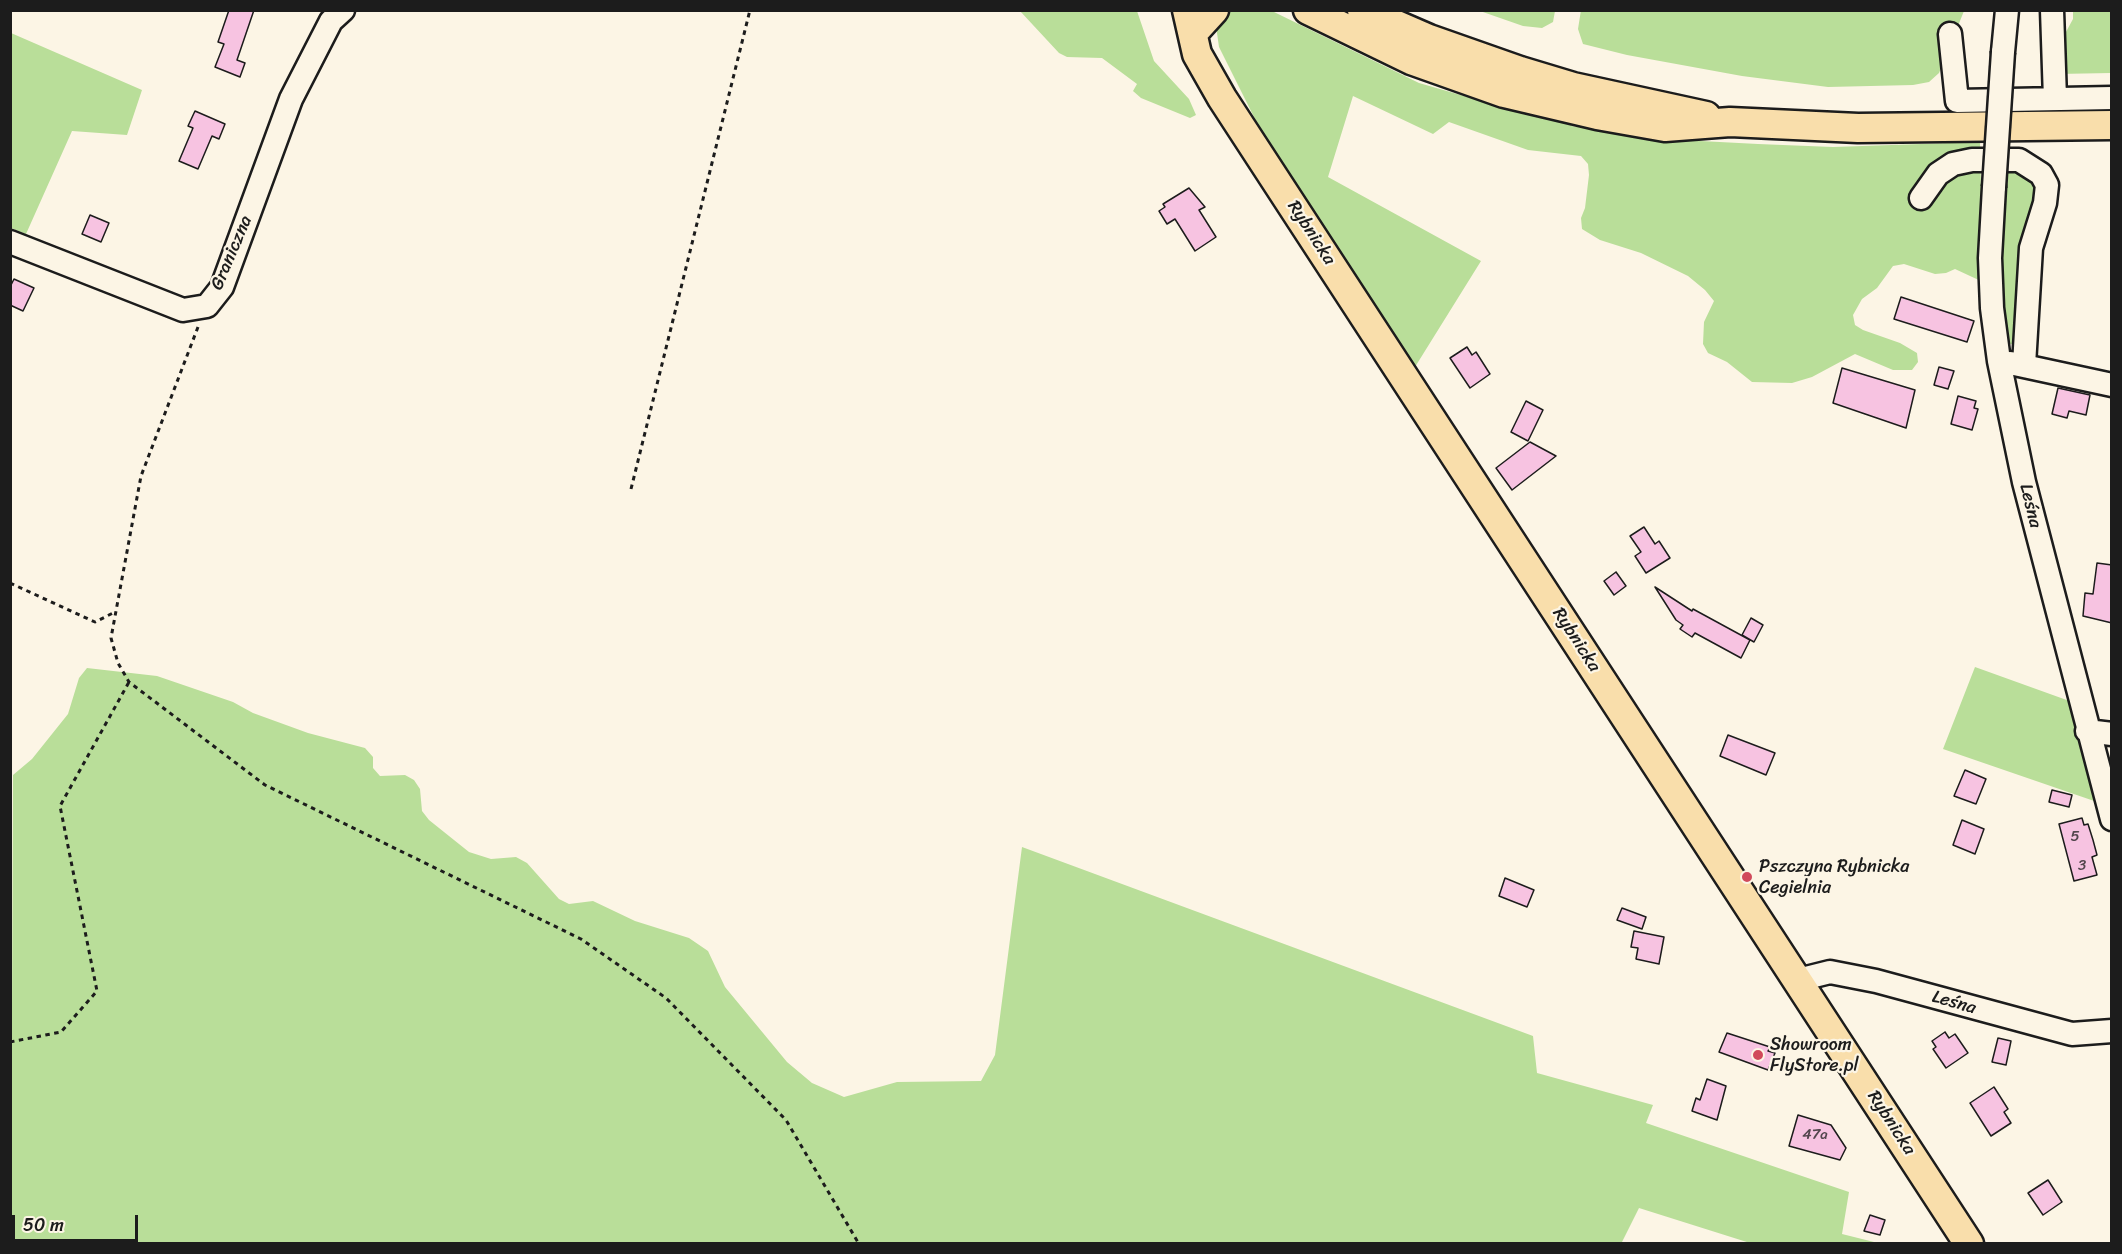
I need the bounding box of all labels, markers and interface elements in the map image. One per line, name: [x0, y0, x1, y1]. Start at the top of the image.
street label: Rybnicka: [1282, 197, 1340, 269]
street label: Graniczna: [207, 213, 257, 293]
street label: Leśna: [2014, 482, 2046, 530]
street label: Rybnicka: [1547, 604, 1605, 676]
house number: 5: [2070, 828, 2080, 846]
place label: Pszczyna Rybnicka Cegielnia: [1759, 856, 1909, 898]
house number: 3: [2078, 857, 2086, 875]
marker: Pszczyna Rybnicka Cegielnia: [1740, 870, 1754, 884]
street label: Leśna: [1930, 986, 1978, 1020]
place label: Showroom FlyStore.pl: [1770, 1034, 1859, 1076]
marker: Showroom FlyStore.pl: [1751, 1048, 1765, 1062]
street label: Rybnicka: [1862, 1087, 1920, 1159]
house number: 47a: [1802, 1126, 1828, 1144]
scale bar: [15, 1203, 141, 1241]
text: 50 m: [23, 1209, 64, 1241]

